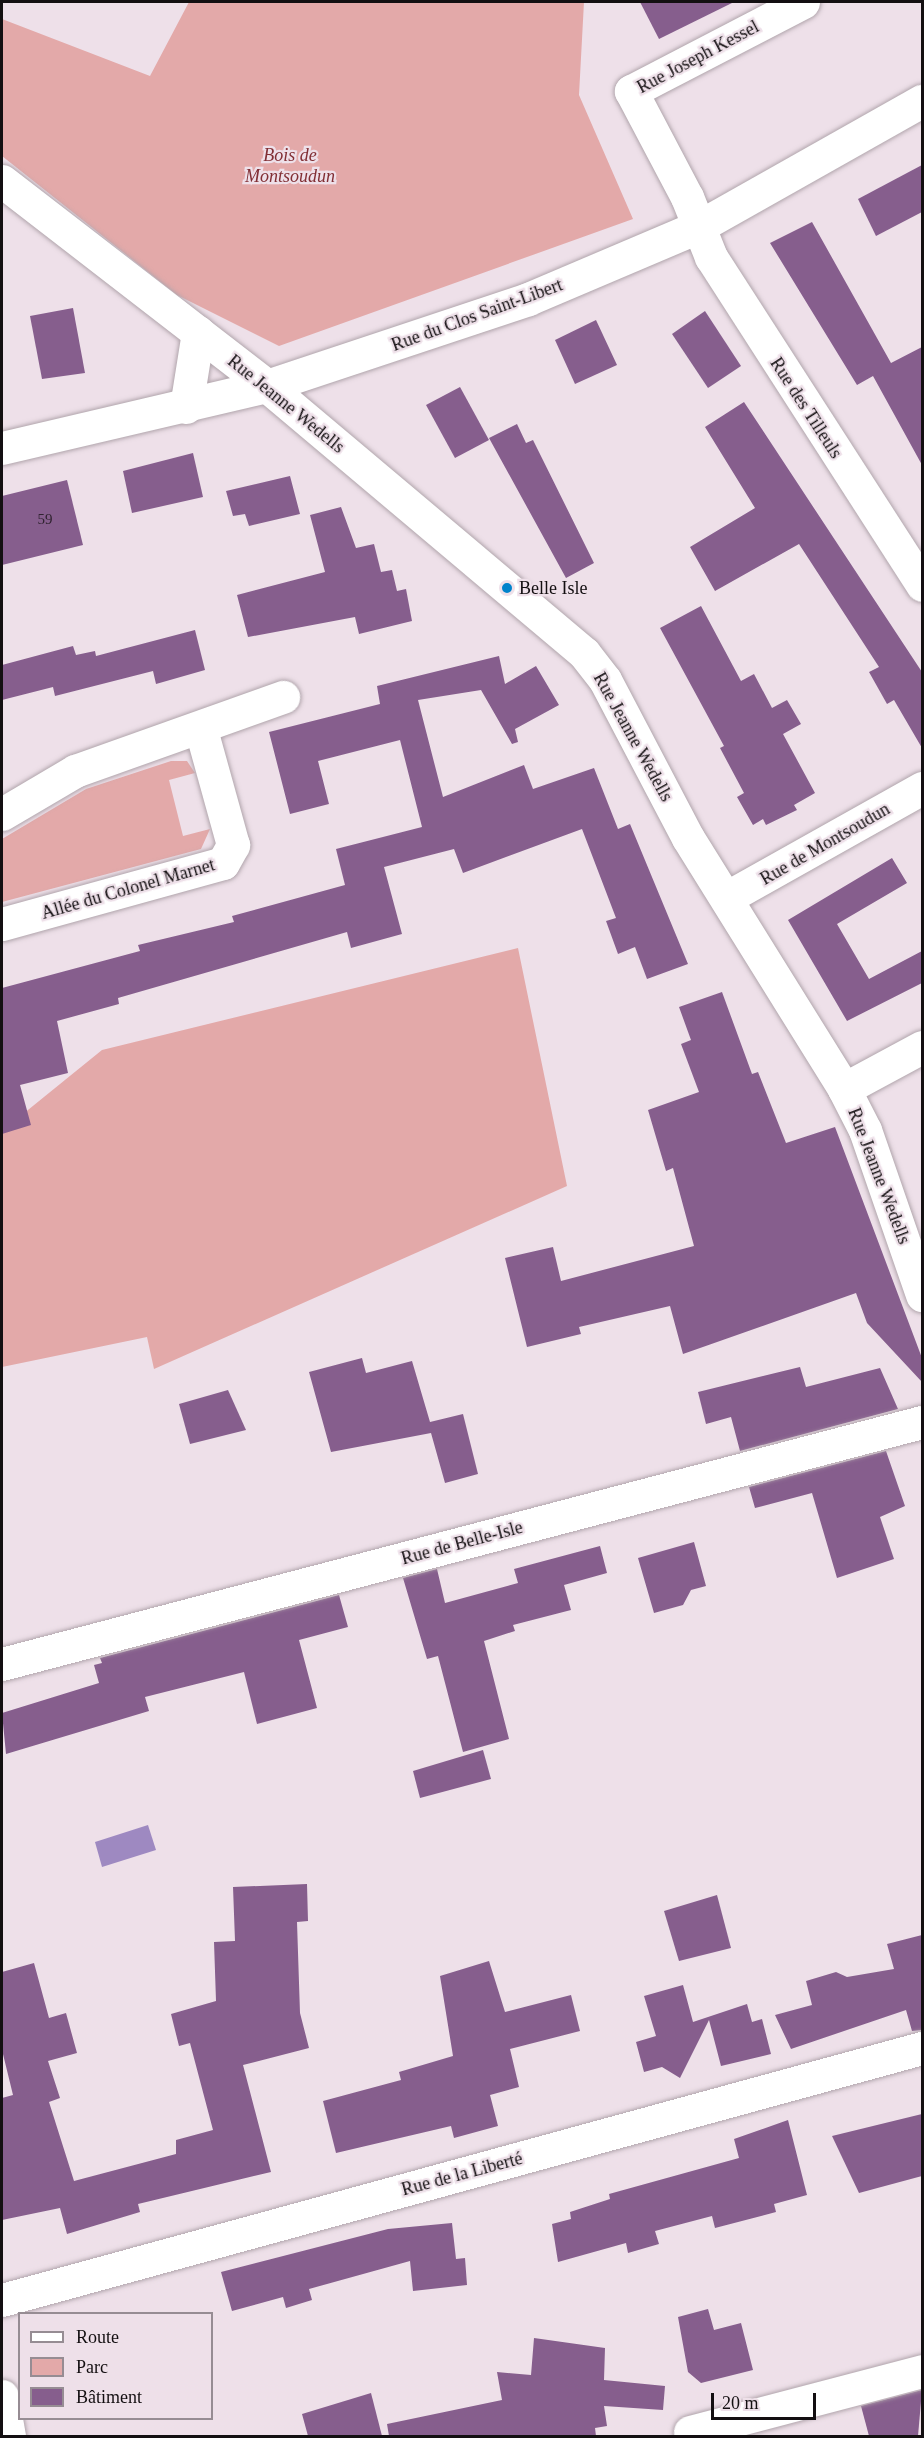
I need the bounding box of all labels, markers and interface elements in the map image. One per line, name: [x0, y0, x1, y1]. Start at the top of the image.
street label: Rue Joseph Kessel: [633, 16, 763, 98]
park label: Bois de Montsoudun: [245, 145, 335, 188]
street label: Rue du Clos Saint-Libert: [389, 274, 565, 356]
street label: Rue Jeanne Wedells: [223, 350, 349, 458]
street label: Rue des Tilleuls: [765, 353, 847, 463]
house number: 59: [38, 511, 52, 529]
place label: Belle Isle: [519, 577, 587, 599]
marker: Belle Isle: [500, 581, 514, 595]
street label: Rue Jeanne Wedells: [589, 669, 677, 805]
street label: Rue de Montsoudun: [756, 798, 894, 890]
street label: Allée du Colonel Marnet: [39, 854, 217, 924]
street label: Rue Jeanne Wedells: [843, 1105, 915, 1247]
street label: Rue de Belle-Isle: [399, 1516, 525, 1570]
street label: Rue de la Liberté: [399, 2147, 525, 2201]
legend: [18, 2312, 213, 2420]
text: Route: [76, 2327, 119, 2347]
text: Parc: [76, 2357, 108, 2377]
scale bar: [714, 2381, 819, 2419]
text: Bâtiment: [76, 2387, 142, 2407]
text: 20 m: [722, 2393, 759, 2413]

